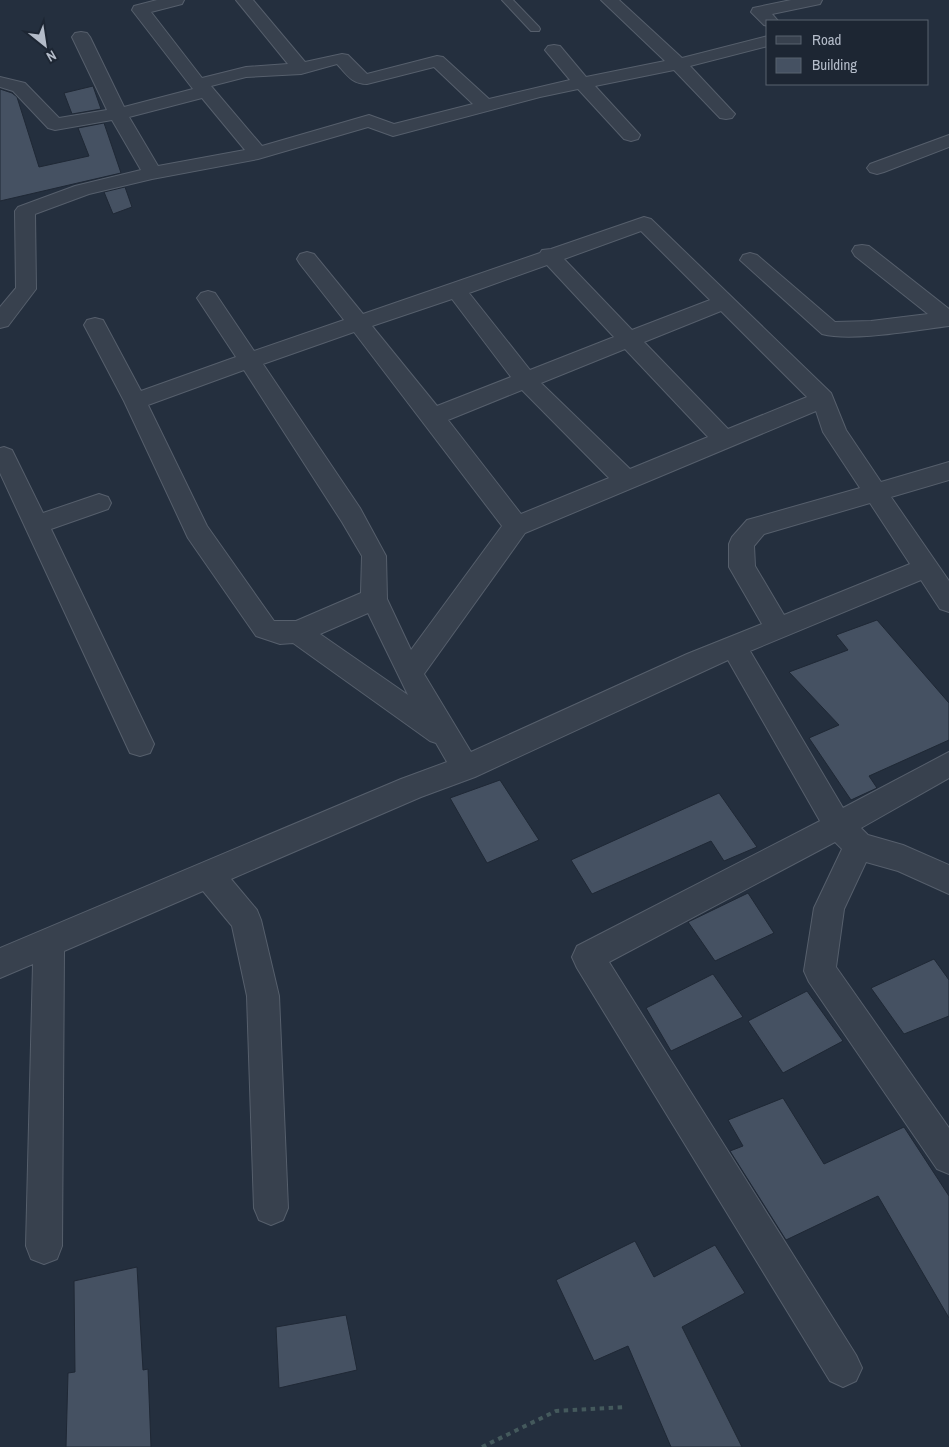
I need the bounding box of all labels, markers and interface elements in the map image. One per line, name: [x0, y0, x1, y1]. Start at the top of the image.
north arrow: [20, 20, 70, 70]
legend: [766, 20, 929, 85]
text: Road: [812, 29, 841, 50]
text: N: [43, 46, 60, 66]
text: Building: [812, 54, 857, 75]

